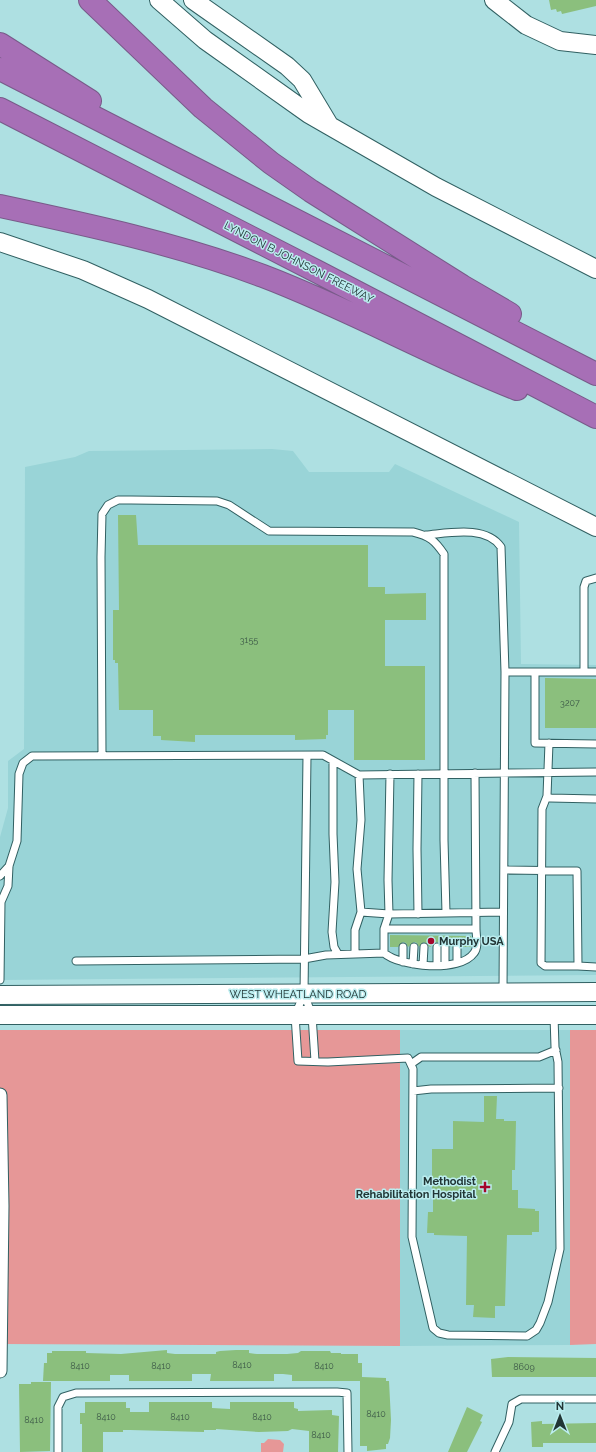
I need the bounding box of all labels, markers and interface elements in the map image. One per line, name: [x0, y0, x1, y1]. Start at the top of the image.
street label: LYNDON B JOHNSON FREEWAY: [222, 219, 376, 306]
house number: 3155: [240, 635, 258, 645]
house number: 3207: [560, 698, 580, 708]
place label: Murphy USA: [439, 935, 504, 948]
marker: Murphy USA: [426, 936, 436, 946]
street label: WEST WHEATLAND ROAD: [230, 988, 367, 1001]
place label: Methodist Rehabilitation Hospital: [356, 1175, 477, 1201]
marker: Methodist Rehabilitation Hospital: [479, 1181, 491, 1193]
house number: 8410: [232, 1360, 252, 1370]
house number: 8410: [70, 1361, 90, 1371]
house number: 8410: [151, 1361, 171, 1371]
house number: 8410: [314, 1361, 334, 1371]
house number: 8609: [513, 1362, 535, 1372]
north arrow: [540, 1396, 580, 1436]
text: N: [556, 1400, 564, 1413]
house number: 8410: [366, 1409, 386, 1419]
house number: 8410: [96, 1412, 116, 1422]
house number: 8410: [170, 1412, 190, 1422]
house number: 8410: [252, 1412, 272, 1422]
house number: 8410: [24, 1415, 44, 1425]
house number: 8410: [311, 1430, 331, 1440]

